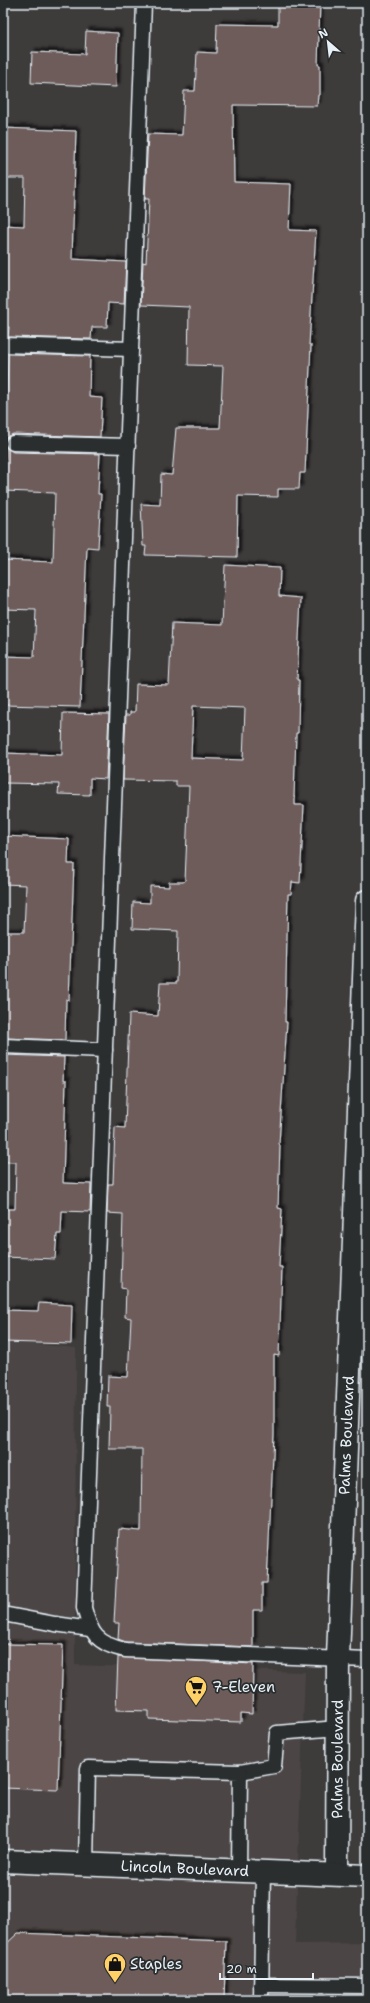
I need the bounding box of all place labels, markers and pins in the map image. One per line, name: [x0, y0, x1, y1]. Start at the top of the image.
supermarket icon: 7-Eleven: [183, 1674, 209, 1707]
place label: 7-Eleven: [212, 1677, 275, 1697]
shop icon: Staples: [102, 1951, 128, 1984]
place label: Staples: [130, 1954, 182, 1974]

